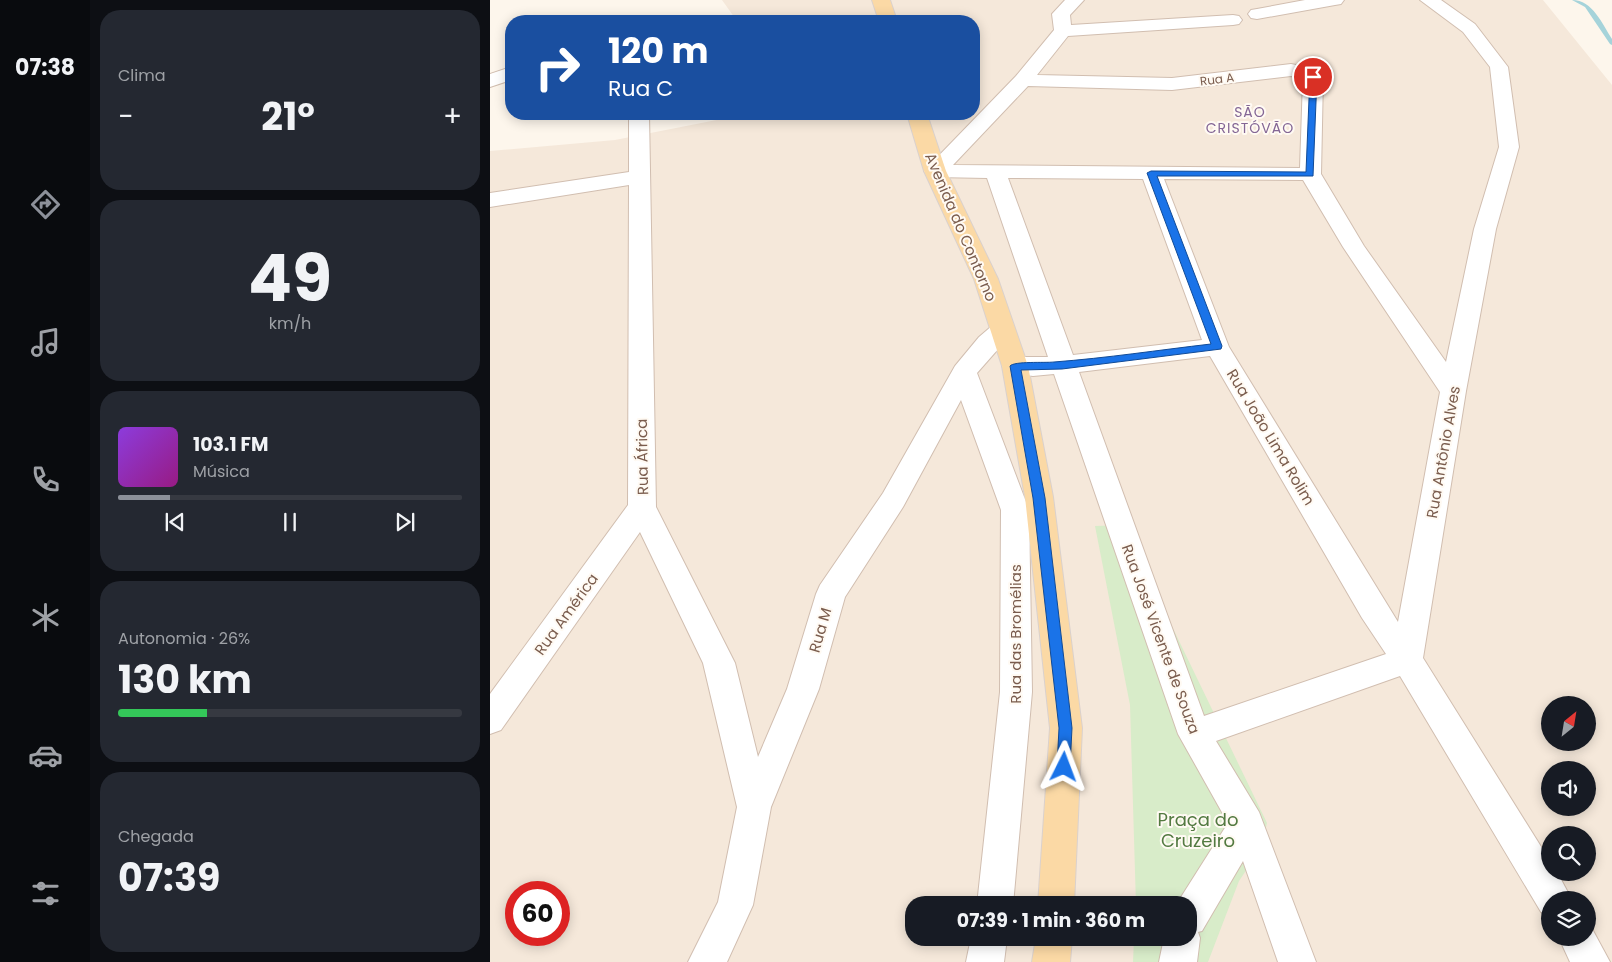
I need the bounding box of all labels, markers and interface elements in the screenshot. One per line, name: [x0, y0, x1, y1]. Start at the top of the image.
text: 120 m: [608, 26, 708, 75]
icon: right: [525, 35, 590, 100]
text: 07:38: [15, 52, 75, 83]
pin: [1292, 56, 1334, 98]
icon: arrive: [1299, 63, 1327, 91]
text: Clima: [118, 64, 166, 87]
street label: Rua A: [1199, 68, 1235, 90]
text: Rua C: [608, 73, 673, 104]
text: 21°: [261, 90, 315, 143]
text: −: [118, 97, 133, 136]
text: +: [443, 97, 462, 136]
district label: SÃO CRISTÓVÃO: [1206, 102, 1294, 138]
street label: Avenida do Contorno: [920, 149, 1002, 305]
icon: directions: [28, 187, 63, 222]
text: 49: [248, 233, 332, 324]
text: km/h: [269, 312, 311, 335]
icon: music: [28, 325, 63, 360]
street label: Rua João Lima Rolim: [1222, 365, 1320, 509]
street label: Rua Antônio Alves: [1421, 384, 1465, 520]
street label: Rua África: [631, 419, 653, 495]
text: 103.1 FM: [193, 431, 268, 458]
text: Música: [193, 460, 250, 483]
icon: phone: [28, 462, 63, 497]
icon: previous: [161, 508, 189, 536]
icon: pause: [276, 508, 304, 536]
icon: next: [391, 508, 419, 536]
street label: Rua José Vicente de Souza: [1117, 541, 1205, 737]
street label: Rua das Bromélias: [1005, 564, 1026, 704]
street label: Rua América: [529, 569, 603, 659]
icon: climate: [28, 600, 63, 635]
street label: Rua M: [804, 605, 836, 655]
text: Autonomia · 26%: [118, 627, 250, 650]
text: 130 km: [118, 653, 252, 706]
north arrow: [1541, 696, 1596, 751]
map controls: [1541, 696, 1596, 946]
icon: car: [28, 738, 63, 773]
position arrow: [1037, 740, 1089, 792]
button: sound: [1541, 761, 1596, 816]
park label: Praça do Cruzeiro: [1158, 807, 1238, 853]
text: Chegada: [118, 825, 194, 848]
button: search: [1541, 826, 1596, 881]
text: 07:39: [118, 851, 220, 904]
icon: filters: [28, 876, 63, 911]
speed limit sign: 60: [505, 881, 570, 946]
button: layers: [1541, 891, 1596, 946]
text: 07:39 · 1 min · 360 m: [957, 907, 1145, 934]

